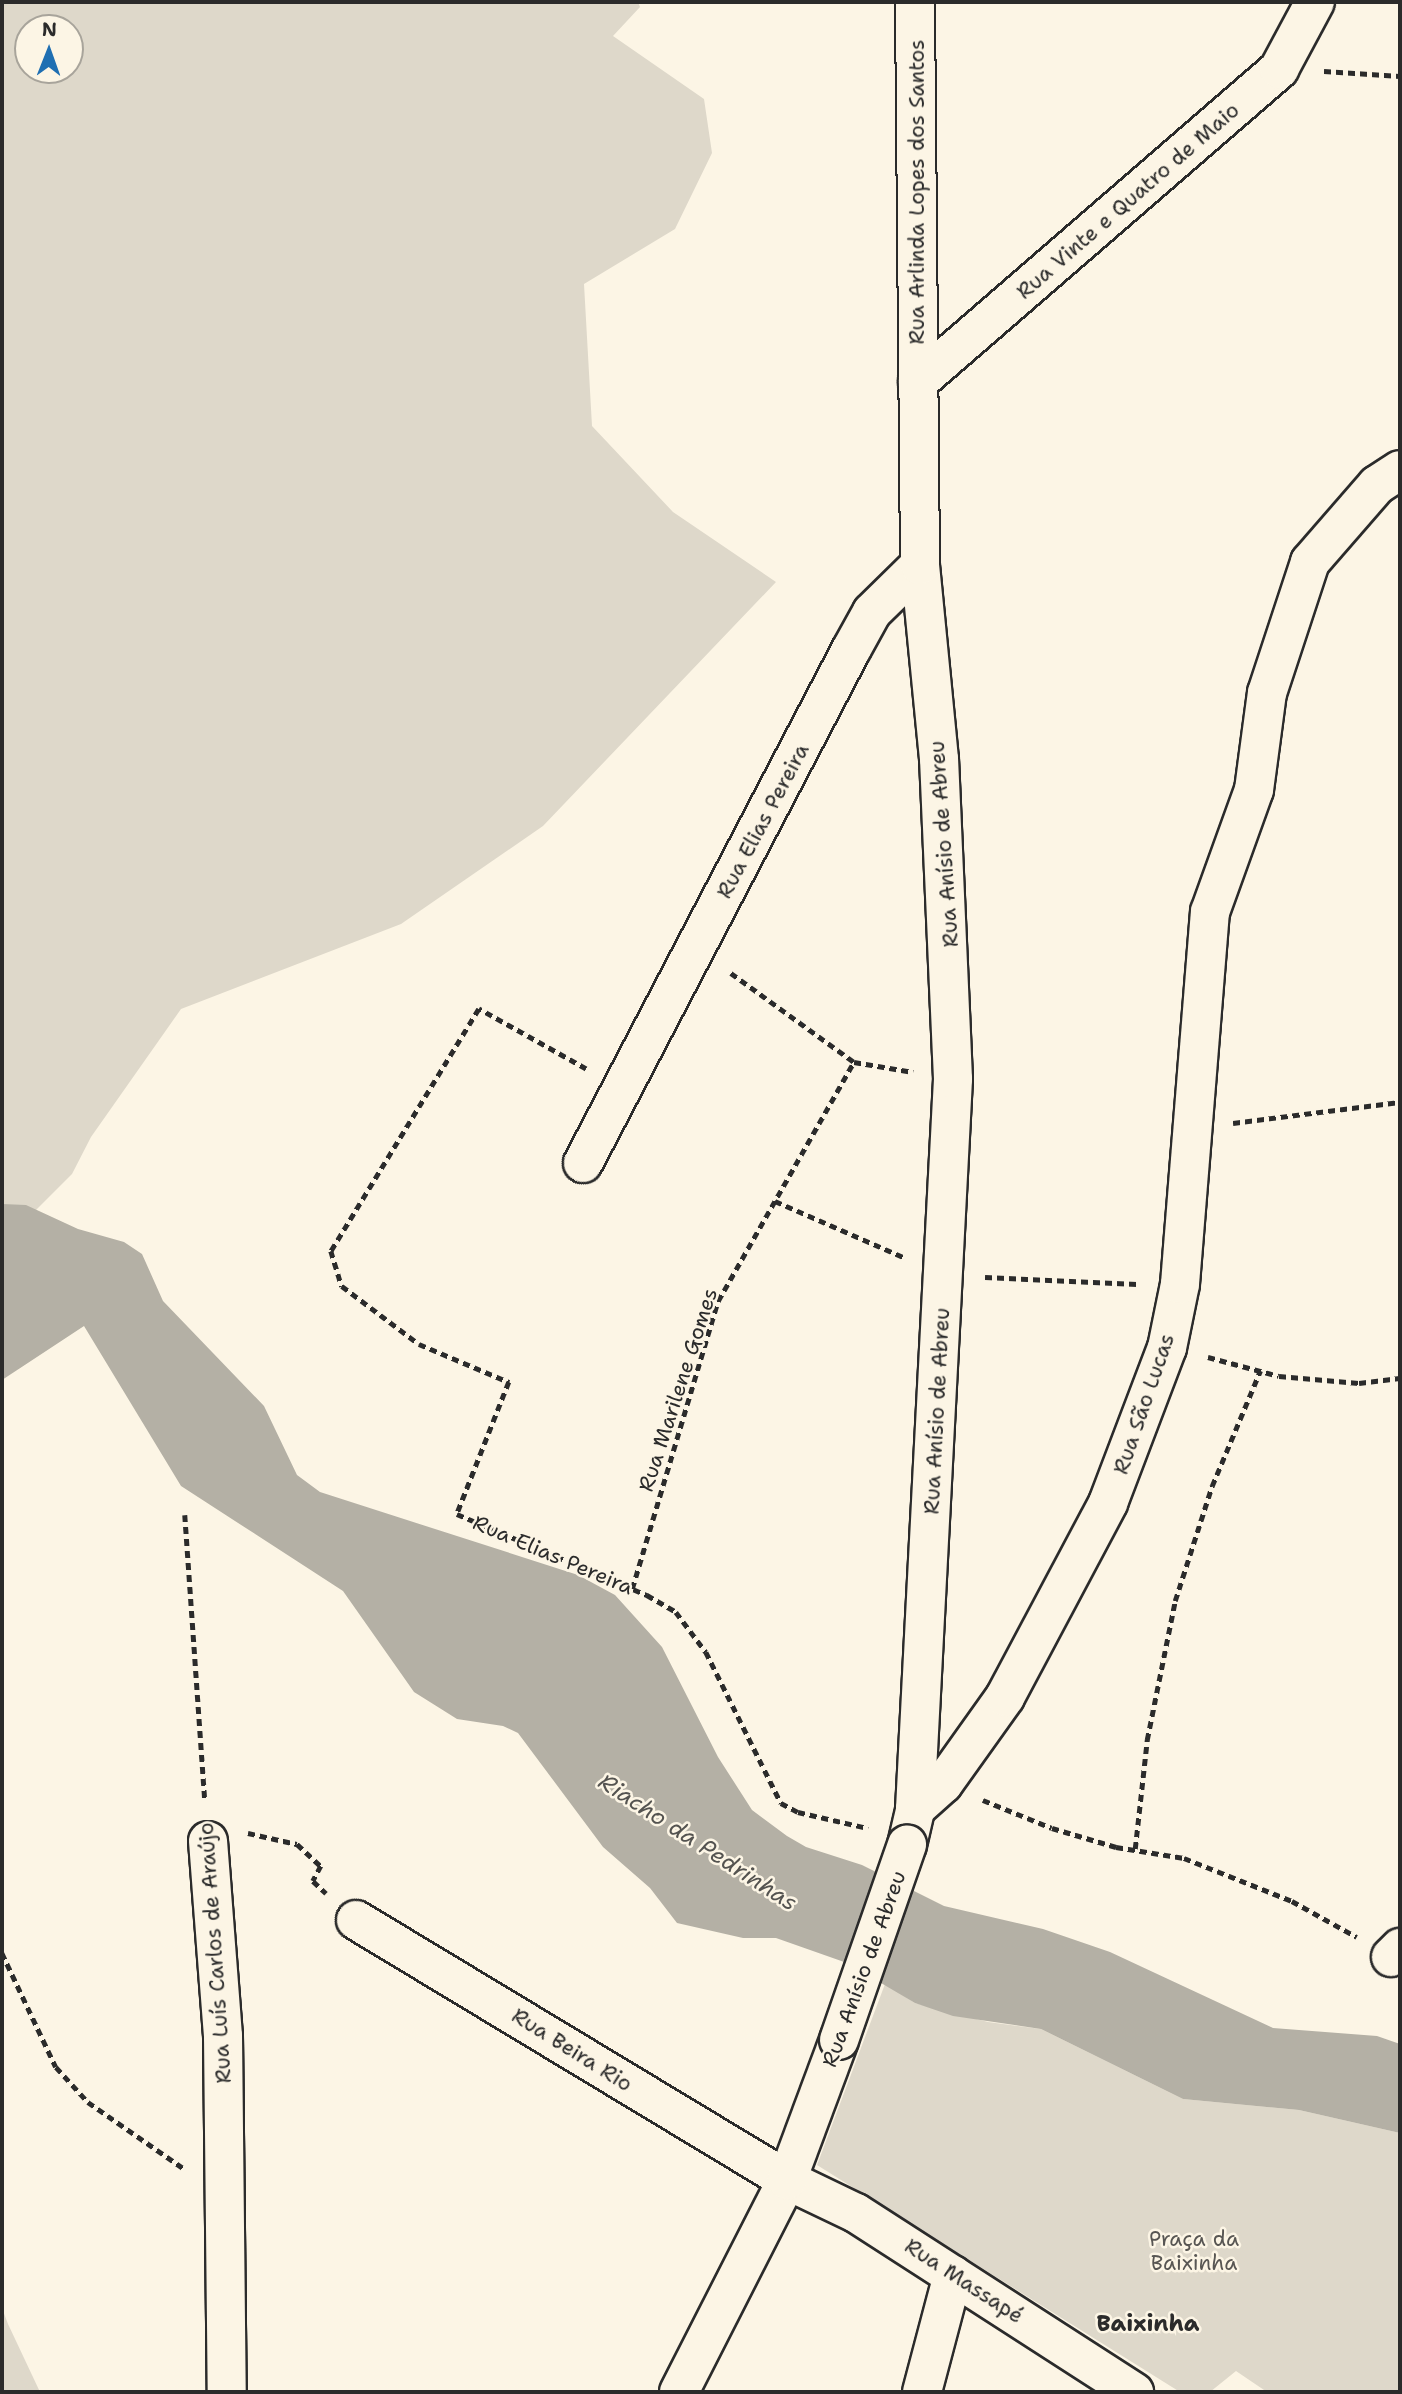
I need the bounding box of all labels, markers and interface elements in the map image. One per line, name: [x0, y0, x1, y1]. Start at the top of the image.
north arrow: [14, 14, 84, 84]
text: N: [42, 17, 57, 42]
street label: Rua Arlinda Lopes dos Santos: [904, 40, 930, 344]
street label: Rua Vinte e Quatro de Maio: [1012, 98, 1244, 304]
street label: Rua Elias Pereira: [712, 739, 814, 903]
street label: Rua Anísio de Abreu: [924, 740, 964, 948]
street label: Rua Marilene Gomes: [633, 1285, 723, 1495]
street label: Rua Anísio de Abreu: [919, 1307, 955, 1515]
street label: Rua São Lucas: [1108, 1330, 1180, 1478]
street label: Rua Elias Pereira: [469, 1510, 637, 1600]
water label: Riacho da Pedrinhas: [594, 1767, 802, 1917]
street label: Rua Luís Carlos de Araújo: [193, 1822, 237, 2084]
street label: Rua Anísio de Abreu: [817, 1867, 911, 2071]
street label: Rua Beira Rio: [507, 2003, 637, 2097]
park label: Praça da Baixinha: [1149, 2226, 1239, 2276]
street label: Rua Massapé: [900, 2233, 1028, 2329]
district label: Baixinha: [1096, 2309, 1200, 2337]

